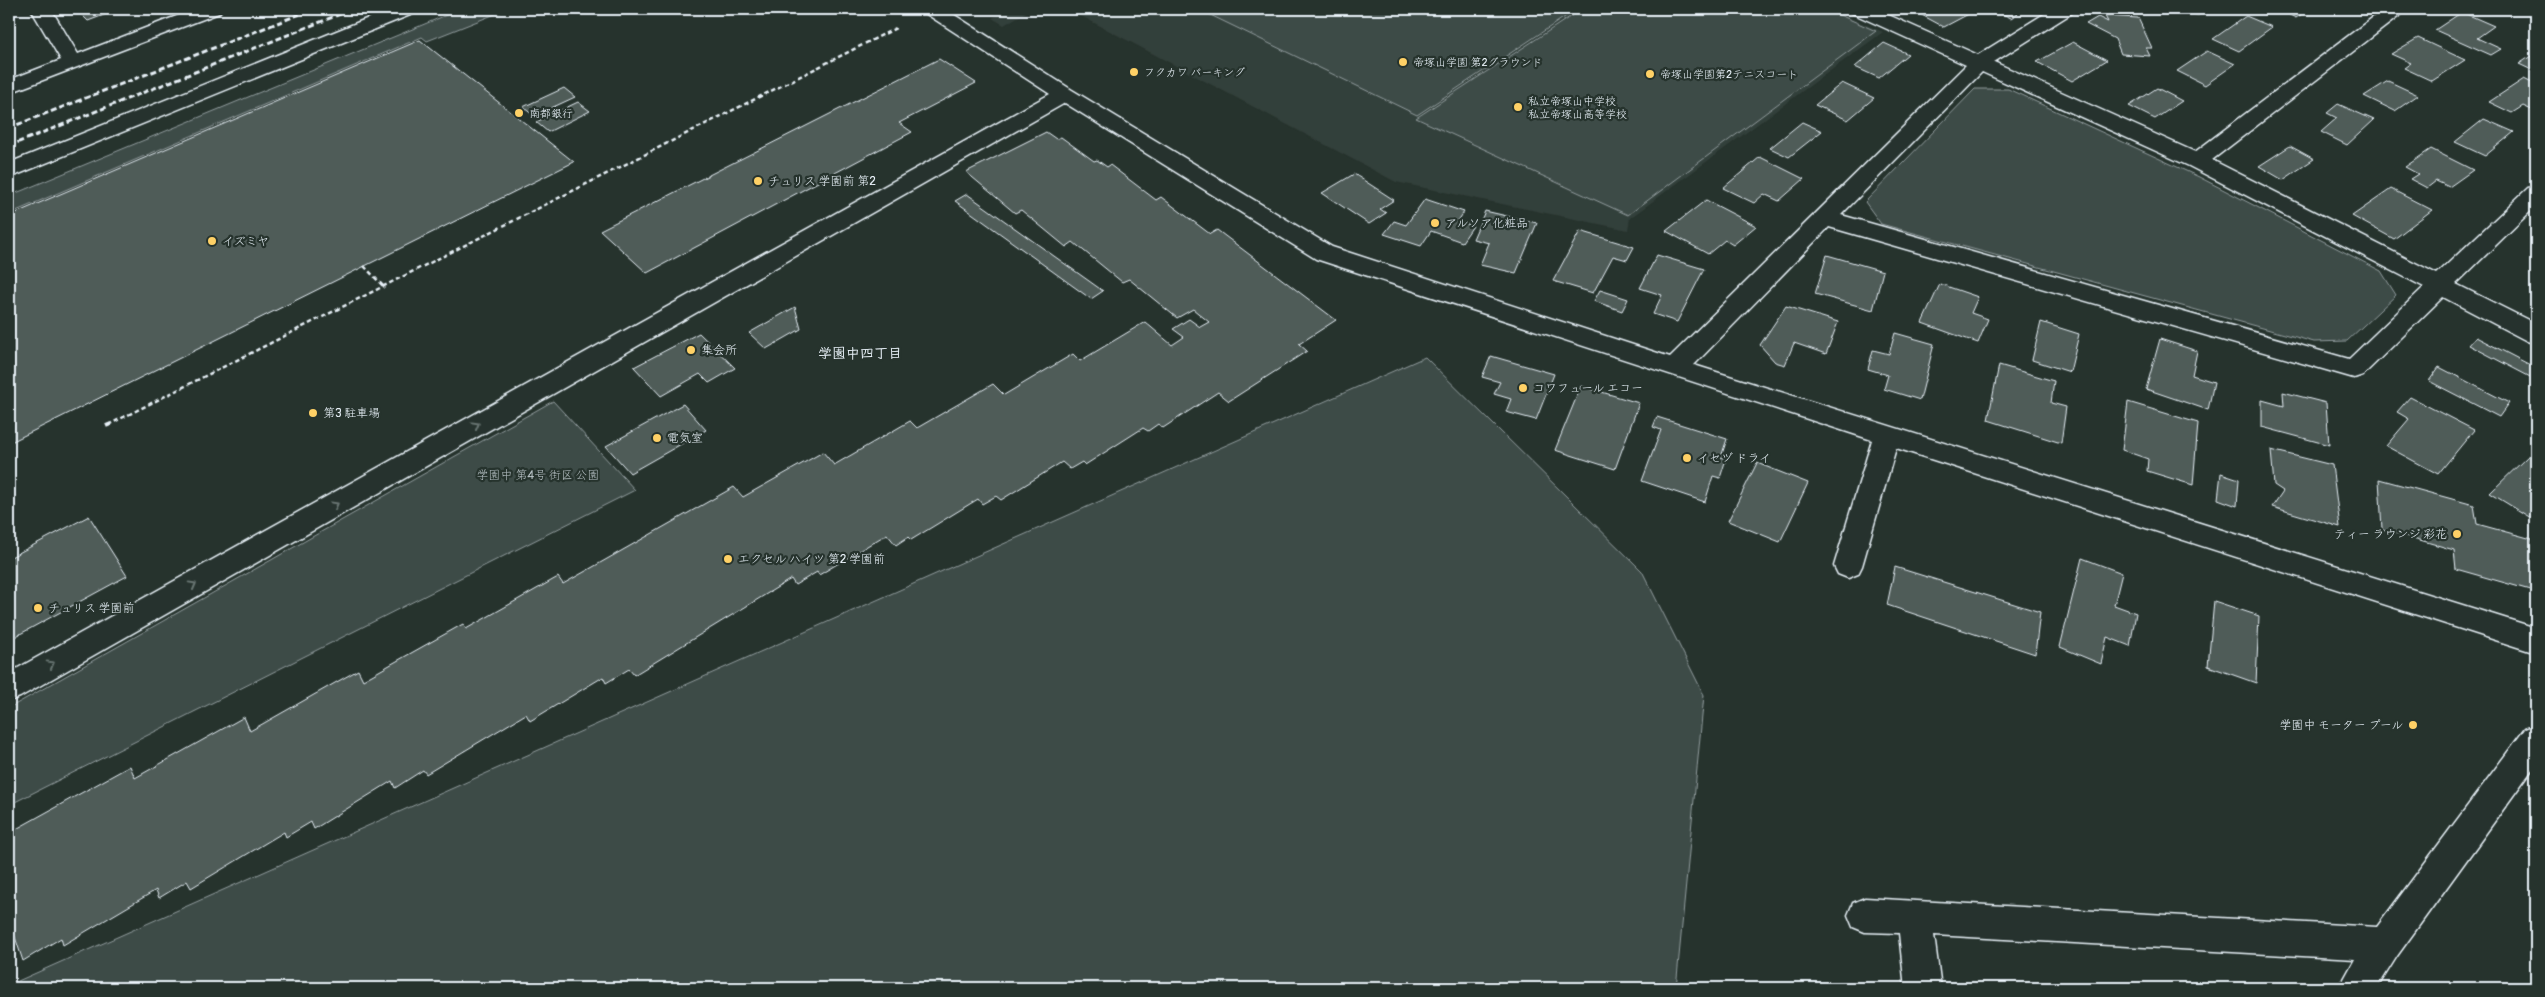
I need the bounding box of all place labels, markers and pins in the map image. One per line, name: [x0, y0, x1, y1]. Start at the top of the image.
marker: 帝塚山学園 第2グラウンド: [1397, 56, 1409, 68]
place label: 帝塚山学園 第2グラウンド: [1413, 56, 1543, 69]
marker: フクカワ パーキング: [1128, 66, 1140, 78]
place label: フクカワ パーキング: [1144, 66, 1245, 79]
marker: 帝塚山学園第2テニスコート: [1644, 68, 1656, 80]
place label: 帝塚山学園第2テニスコート: [1660, 68, 1798, 81]
place label: 私立帝塚山中学校 私立帝塚山高等学校: [1528, 95, 1627, 121]
marker: 私立帝塚山中学校 私立帝塚山高等学校: [1512, 101, 1524, 113]
marker: 南都銀行: [513, 107, 525, 119]
place label: 南都銀行: [529, 107, 573, 120]
place label: チュリス 学園前 第2: [768, 174, 876, 189]
marker: チュリス 学園前 第2: [752, 175, 764, 187]
place label: アルソア化粧品: [1445, 216, 1528, 231]
marker: アルソア化粧品: [1429, 217, 1441, 229]
place label: イズミヤ: [222, 234, 269, 249]
marker: イズミヤ: [206, 235, 218, 247]
place label: 集会所: [701, 343, 737, 358]
marker: 集会所: [685, 344, 697, 356]
place label: コワフュール エコー: [1533, 381, 1643, 396]
marker: コワフュール エコー: [1517, 382, 1529, 394]
place label: 第3 駐車場: [323, 406, 380, 421]
marker: 第3 駐車場: [307, 407, 319, 419]
place label: 電気室: [667, 431, 703, 446]
marker: 電気室: [651, 432, 663, 444]
place label: イセヅ ドライ: [1697, 451, 1771, 466]
marker: イセヅ ドライ: [1681, 452, 1693, 464]
place label: ティー ラウンジ 彩花: [2334, 527, 2447, 542]
marker: ティー ラウンジ 彩花: [2451, 528, 2463, 540]
place label: エクセル ハイツ 第2 学園前: [738, 552, 885, 567]
marker: エクセル ハイツ 第2 学園前: [722, 553, 734, 565]
place label: チュリス 学園前: [48, 601, 135, 616]
marker: チュリス 学園前: [32, 602, 44, 614]
place label: 学園中 モーター プール: [2279, 718, 2403, 733]
marker: 学園中 モーター プール: [2407, 719, 2419, 731]

